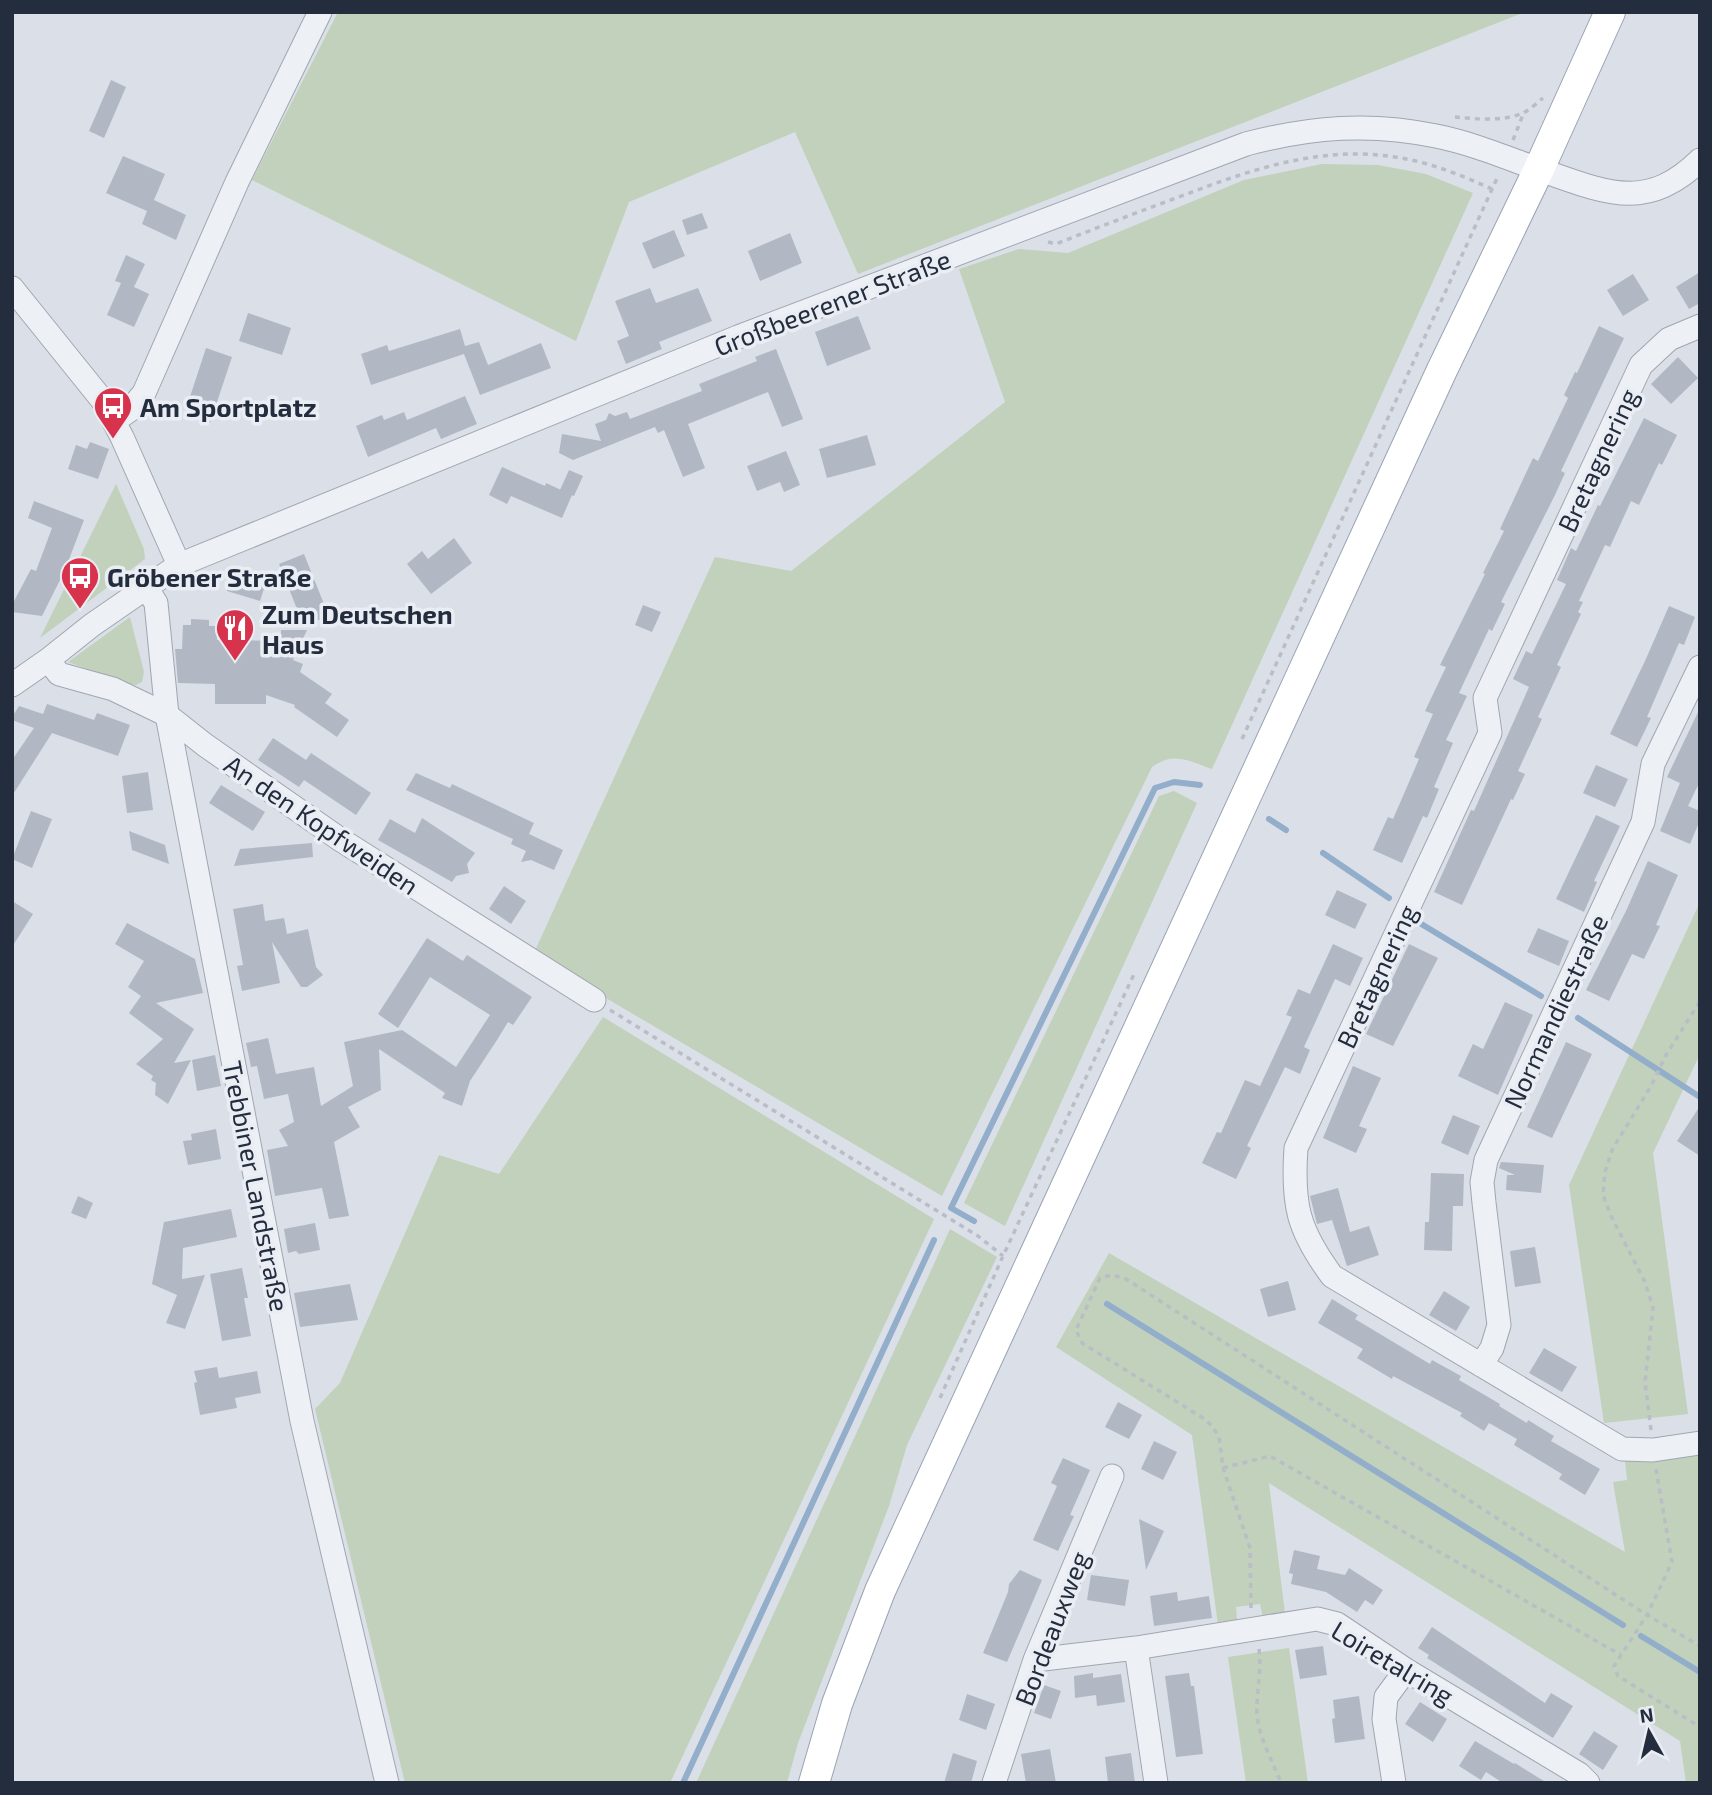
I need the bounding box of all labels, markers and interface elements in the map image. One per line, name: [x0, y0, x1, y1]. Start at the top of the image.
street label: Großbeerener Straße: [709, 243, 955, 361]
street label: Bretagnering: [1550, 383, 1644, 537]
bus stop icon: Am Sportplatz: [92, 385, 134, 440]
place label: Am Sportplatz: [140, 391, 317, 422]
bus stop icon: Gröbener Straße: [59, 555, 101, 610]
place label: Gröbener Straße: [107, 561, 311, 592]
place label: Zum Deutschen Haus: [262, 598, 453, 659]
restaurant icon: Zum Deutschen Haus: [214, 607, 256, 662]
street label: An den Kopfweiden: [219, 748, 425, 900]
street label: Bretagnering: [1329, 899, 1423, 1053]
street label: Normandiestraße: [1497, 909, 1613, 1113]
street label: Trebbiner Landstraße: [217, 1058, 297, 1314]
street label: Bordeauxweg: [1007, 1547, 1095, 1709]
street label: Loiretalring: [1326, 1613, 1460, 1711]
north arrow: [1614, 1697, 1684, 1767]
text: N: [1638, 1702, 1655, 1727]

